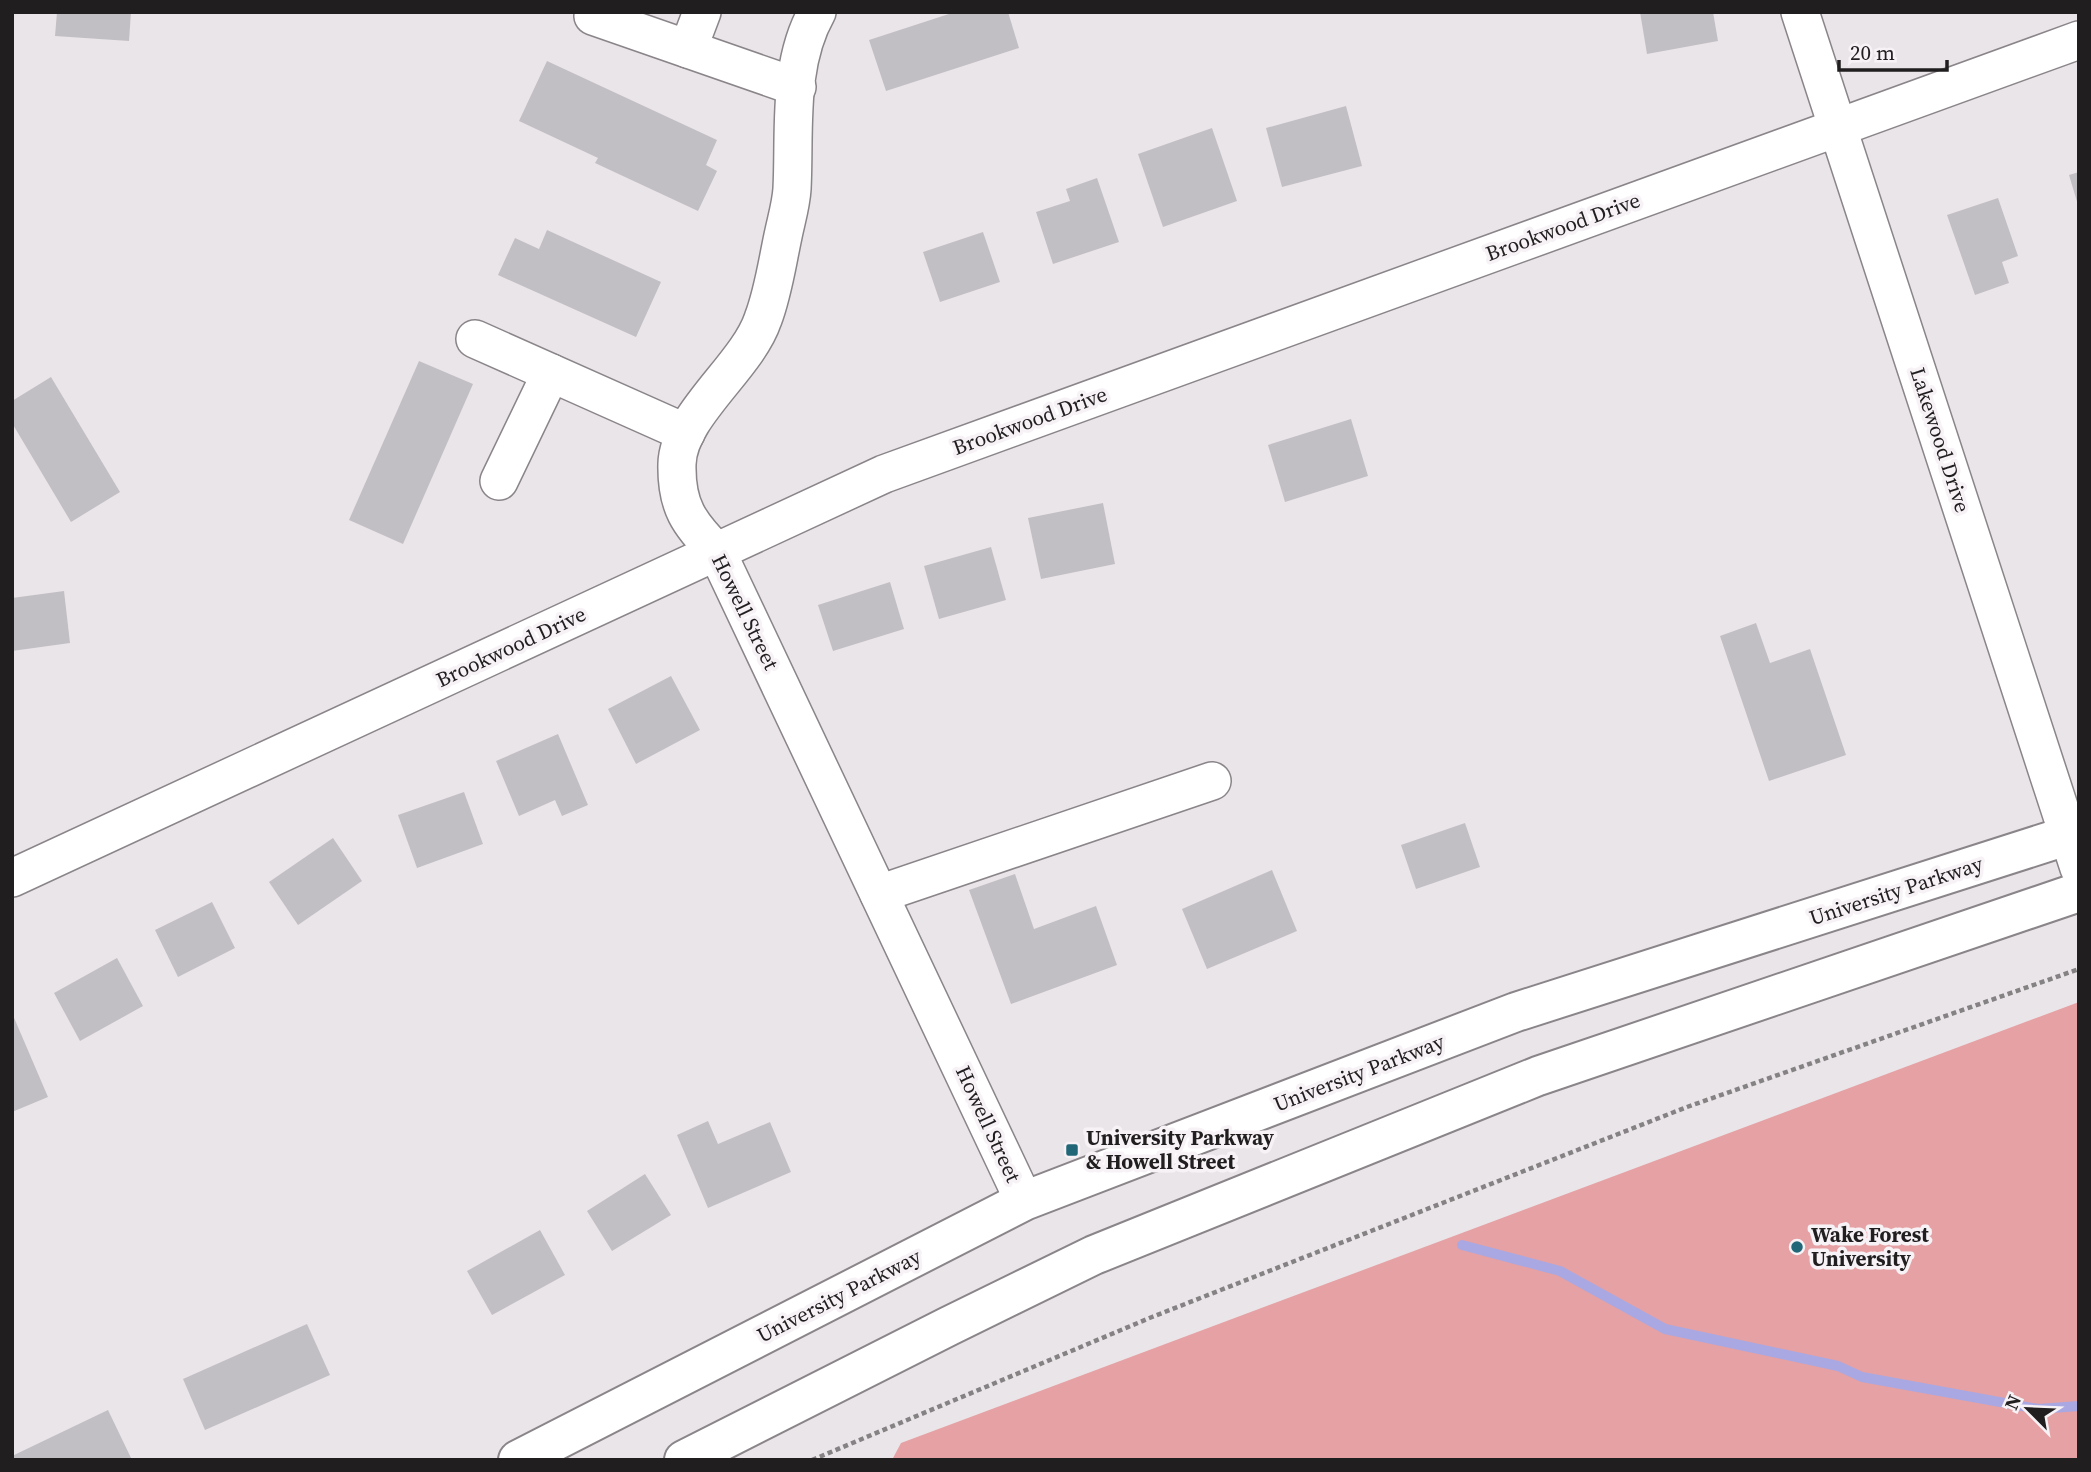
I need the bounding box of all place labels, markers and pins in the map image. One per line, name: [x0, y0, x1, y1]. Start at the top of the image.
place label: University Parkway & Howell Street: [1086, 1123, 1275, 1176]
marker: University Parkway & Howell Street: [1064, 1142, 1080, 1158]
place label: Wake Forest University: [1811, 1220, 1929, 1273]
marker: Wake Forest University: [1789, 1239, 1805, 1255]

